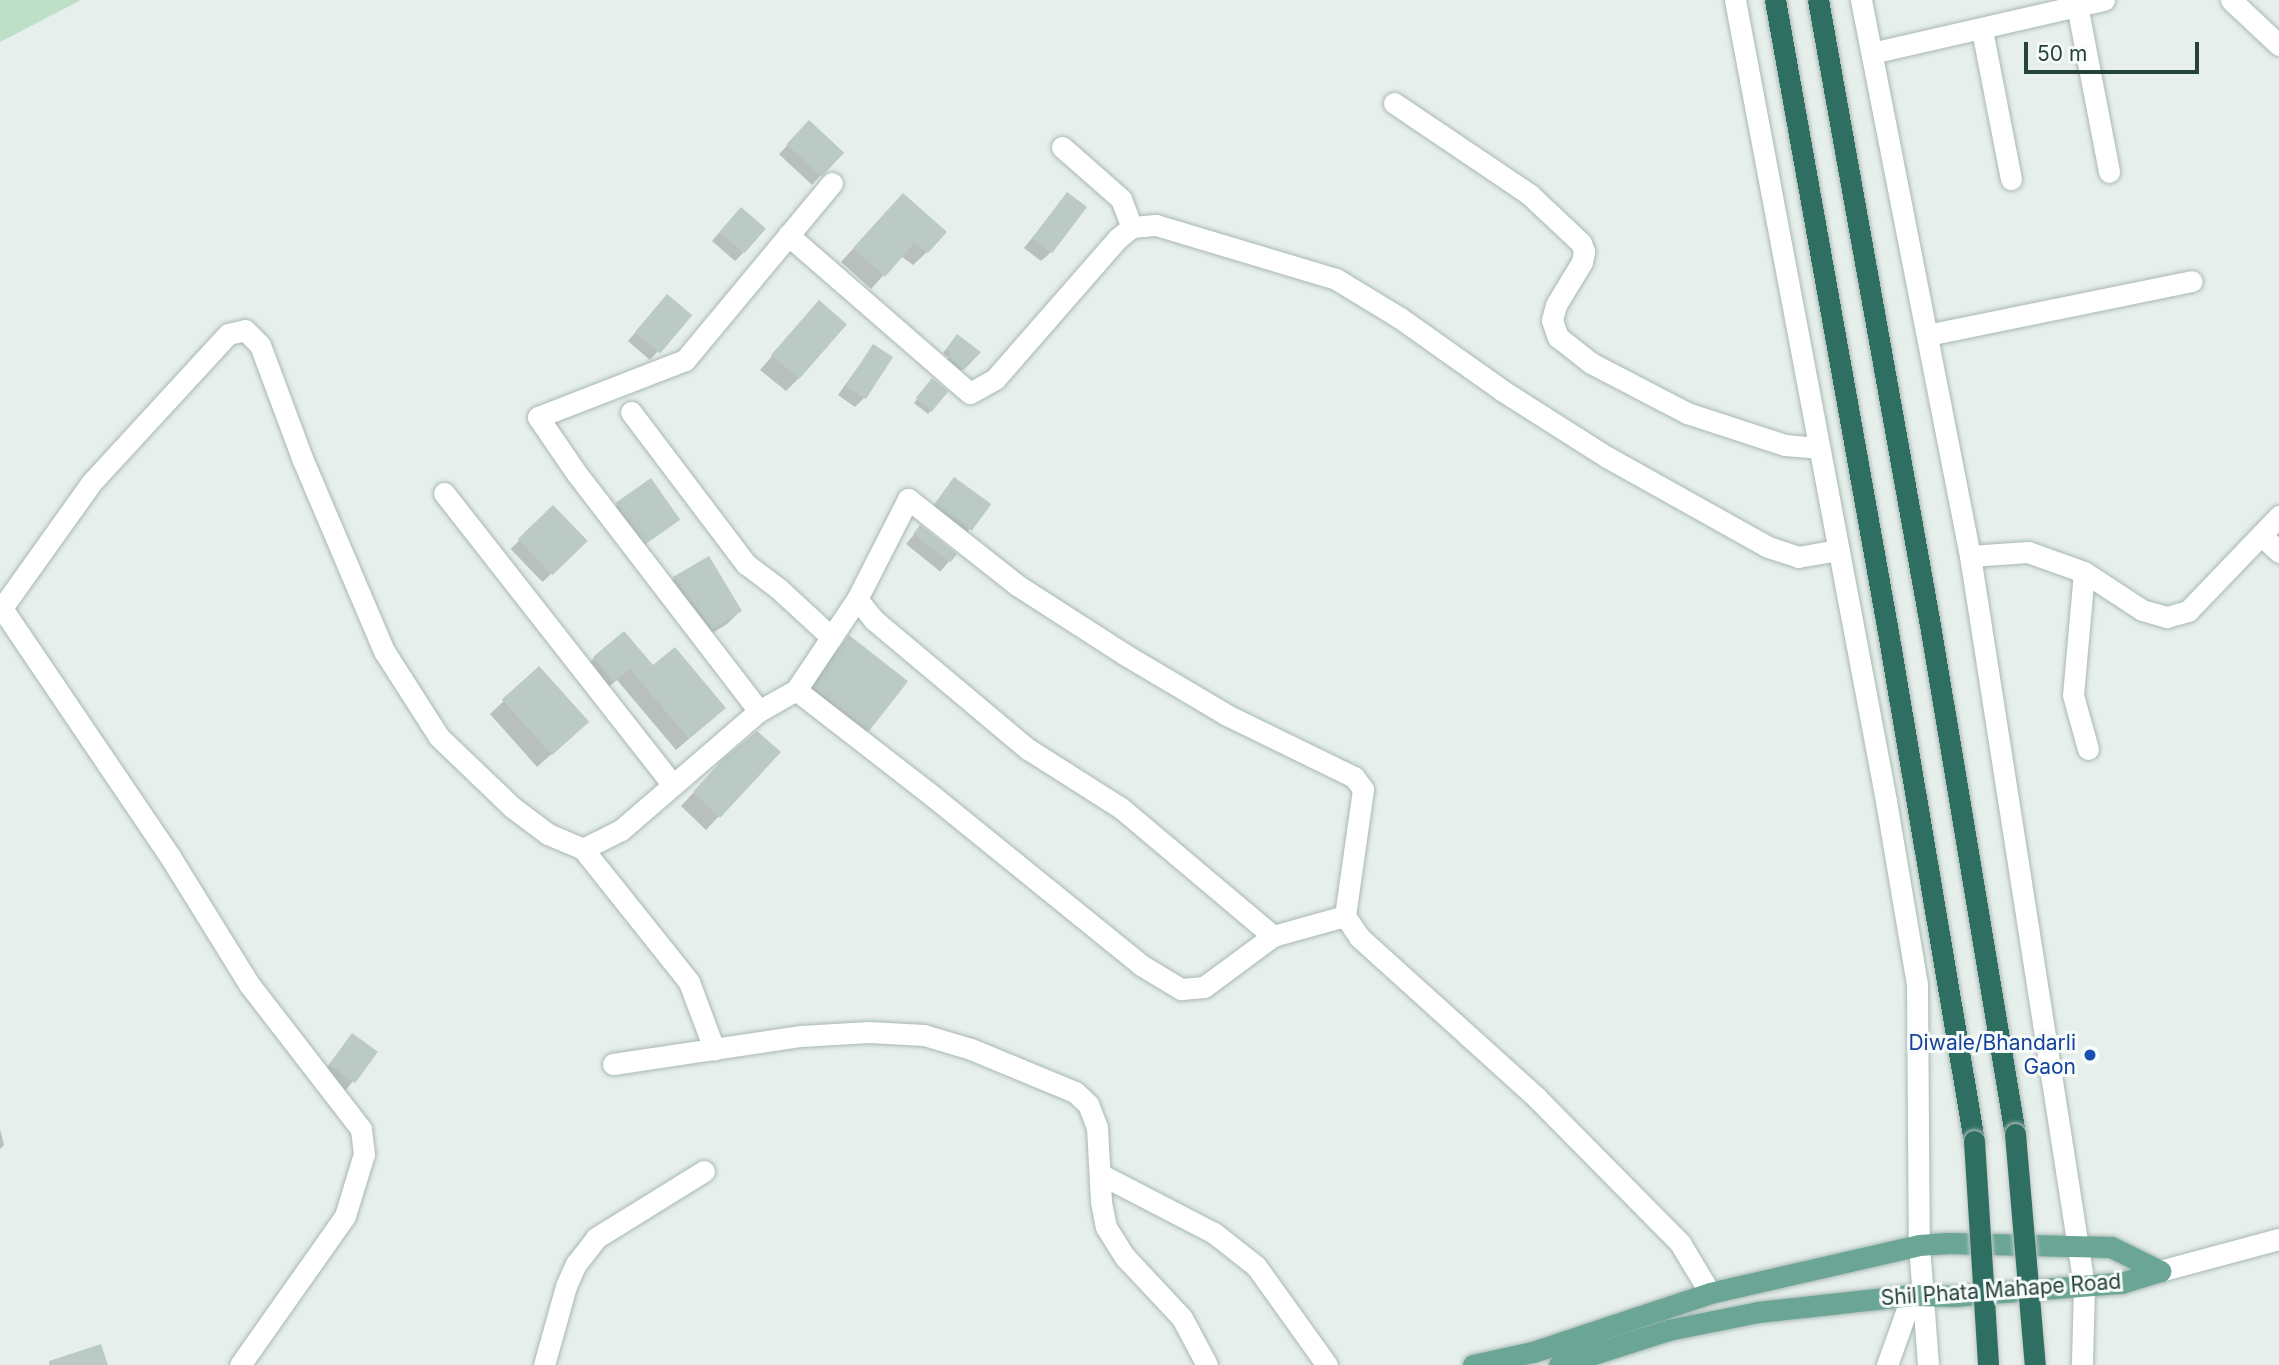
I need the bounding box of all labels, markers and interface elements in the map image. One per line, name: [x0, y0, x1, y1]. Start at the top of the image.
scale bar: [2027, 28, 2202, 72]
text: 50 m: [2037, 41, 2087, 66]
place label: Diwale/Bhandarli Gaon: [1908, 1030, 2076, 1080]
marker: Diwale/Bhandarli Gaon: [2082, 1047, 2098, 1063]
street label: Shil Phata Mahape Road: [1880, 1269, 2122, 1311]

